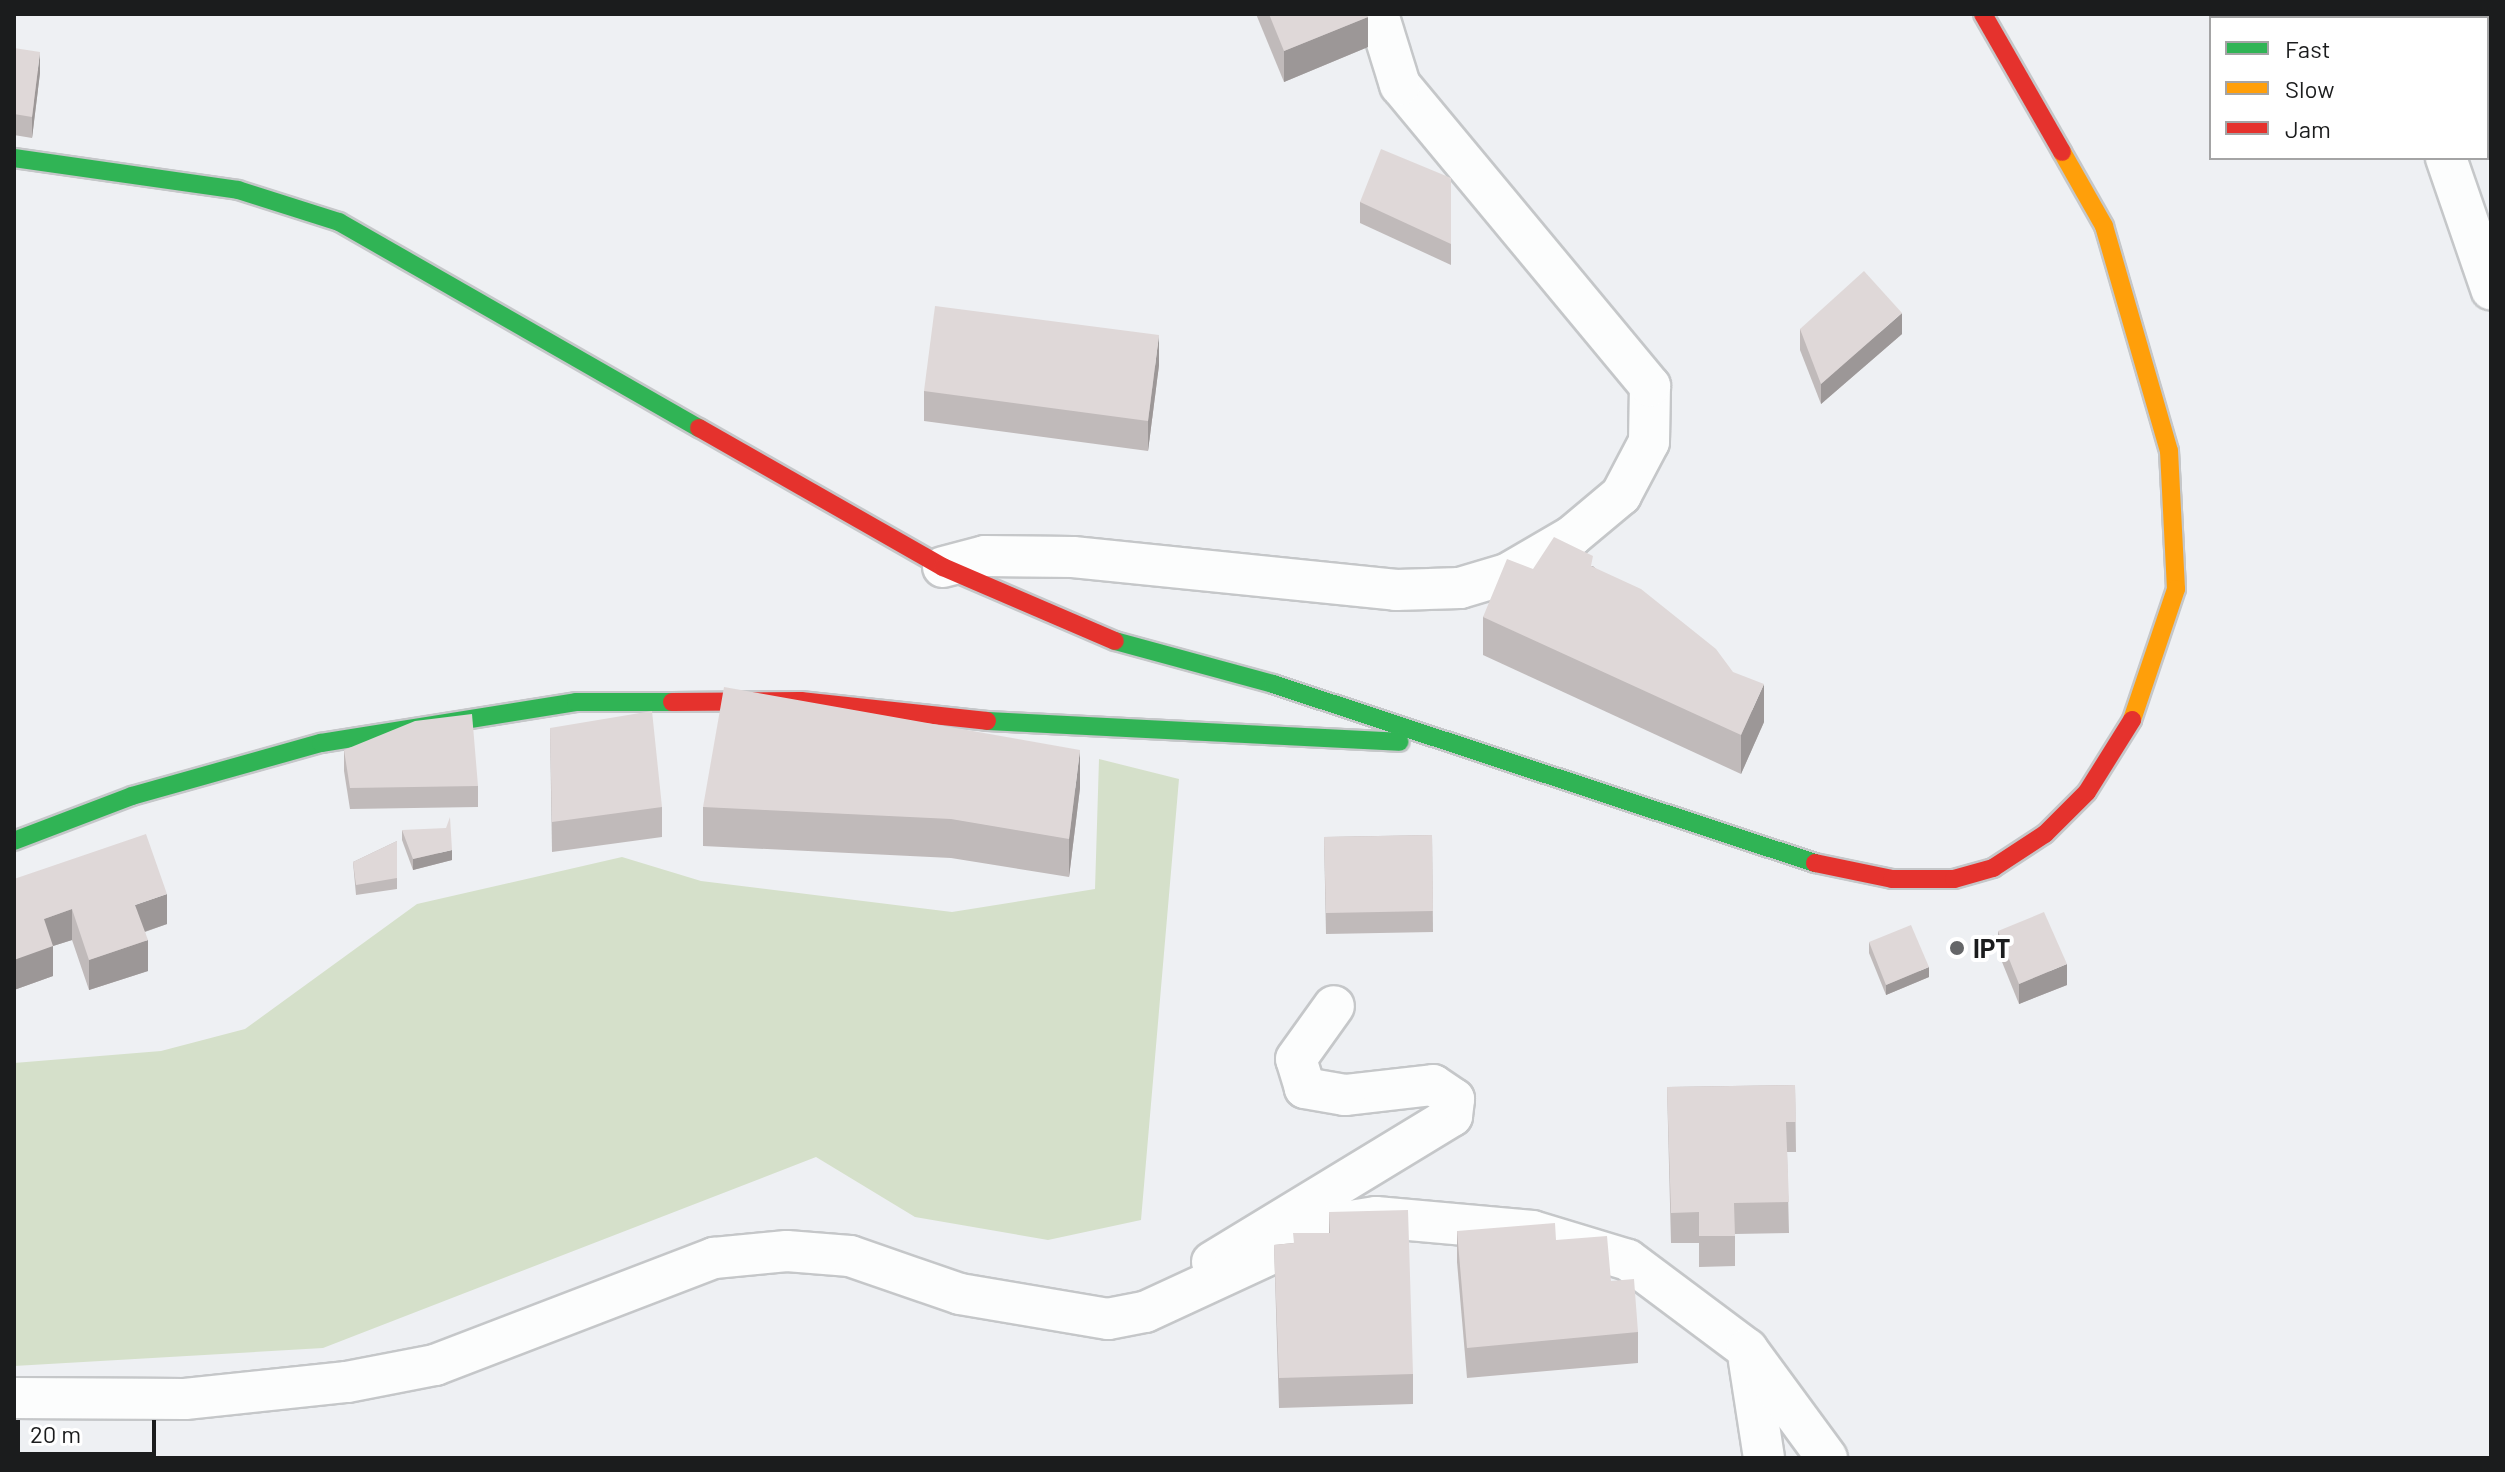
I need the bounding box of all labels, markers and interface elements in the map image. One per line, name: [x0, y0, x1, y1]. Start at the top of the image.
legend: [2209, 16, 2489, 160]
text: Fast: [2285, 34, 2330, 63]
text: Slow: [2285, 74, 2334, 103]
text: Jam: [2285, 114, 2331, 143]
place label: IPT: [1973, 932, 2011, 964]
marker: IPT: [1948, 939, 1966, 957]
scale bar: [20, 1404, 160, 1454]
text: 20 m: [30, 1419, 81, 1448]

